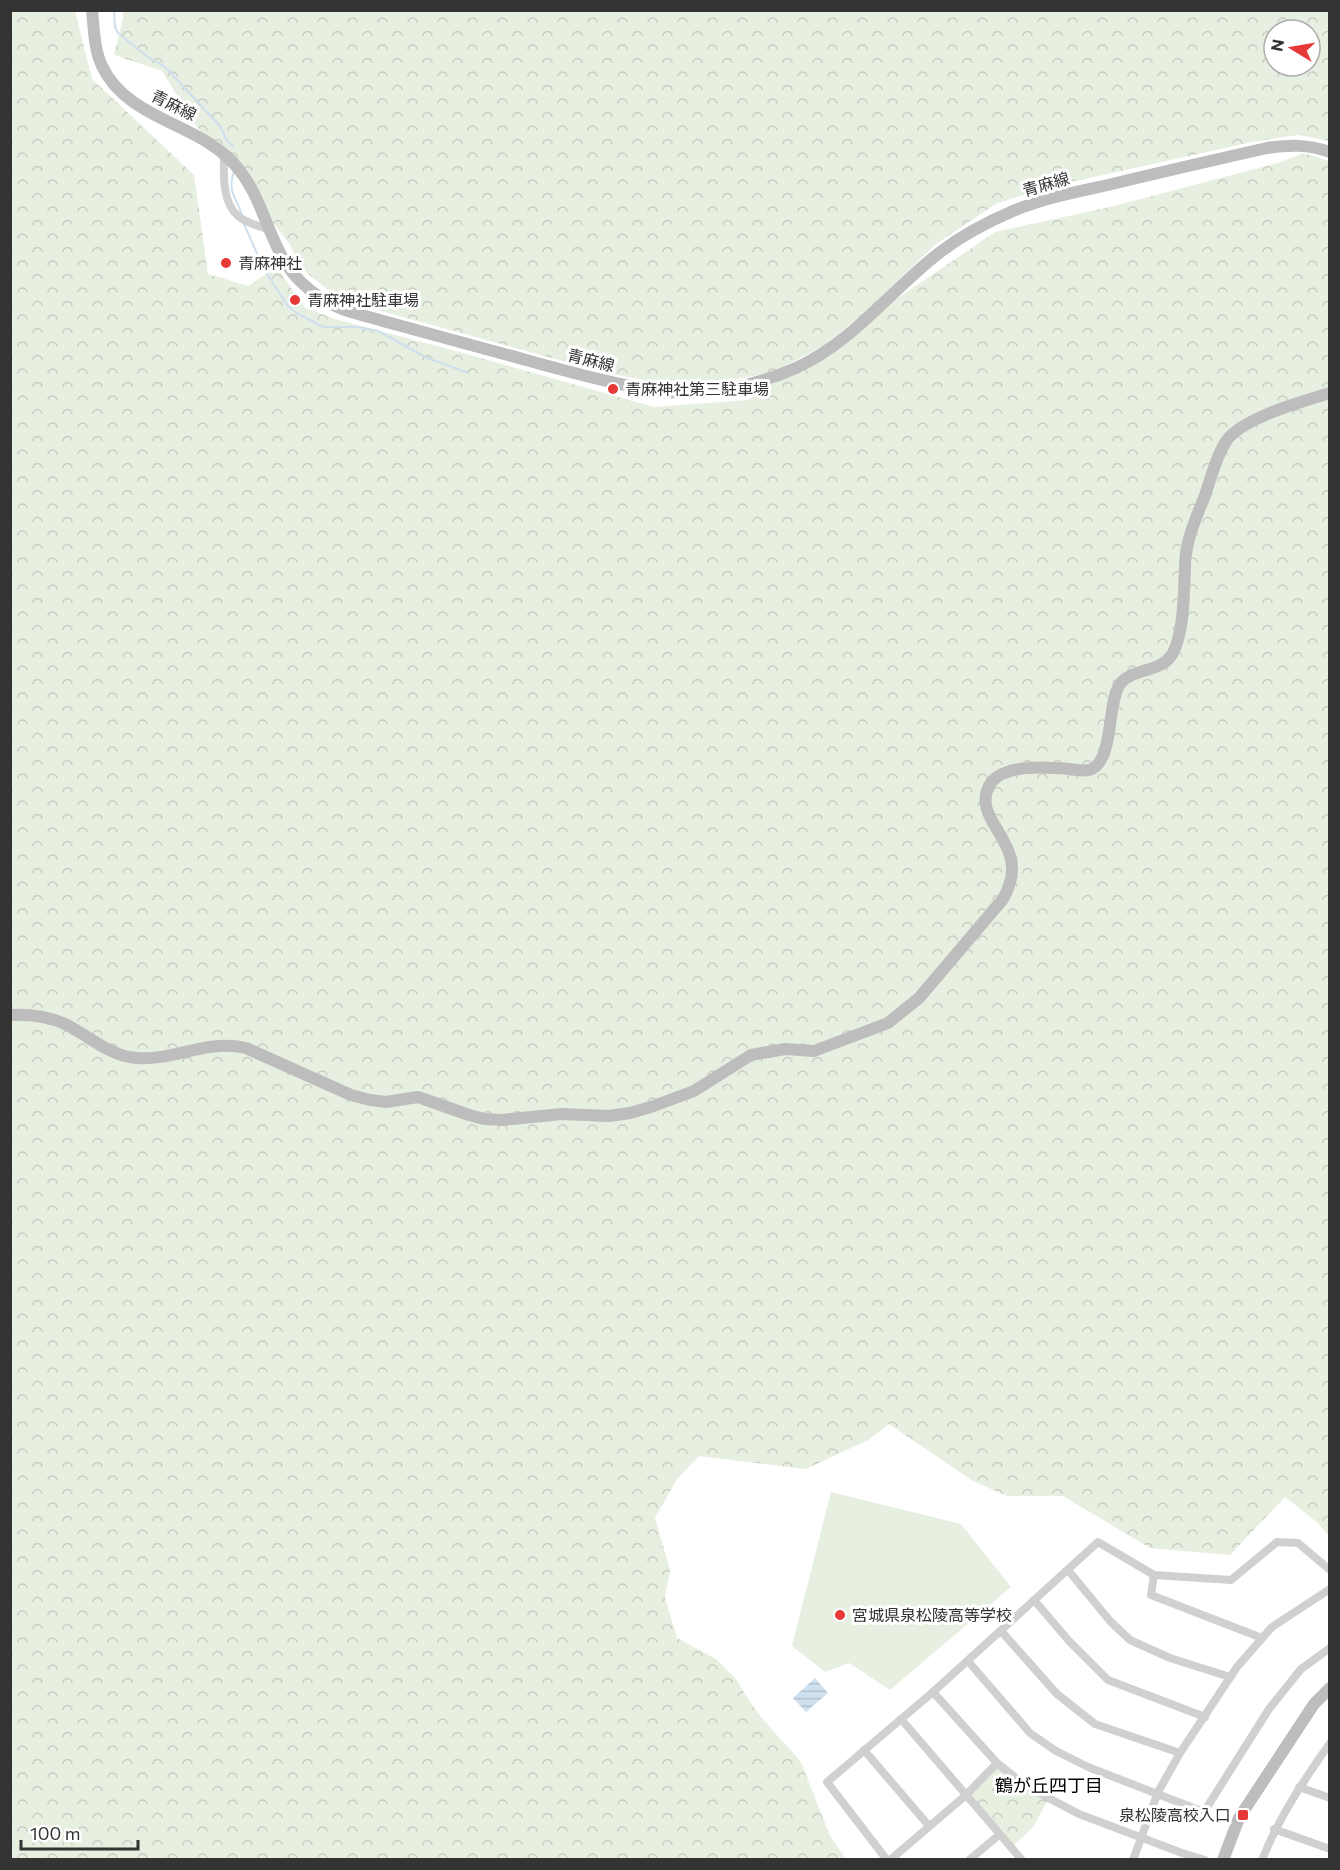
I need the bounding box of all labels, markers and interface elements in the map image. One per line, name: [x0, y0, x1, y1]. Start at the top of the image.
north arrow: [1262, 18, 1322, 78]
text: N: [1266, 37, 1287, 53]
street label: 青麻線: [148, 85, 200, 124]
street label: 青麻線: [1020, 168, 1072, 199]
place label: 青麻神社: [238, 253, 302, 272]
marker: 青麻神社: [219, 256, 233, 270]
place label: 青麻神社駐車場: [307, 290, 419, 309]
marker: 青麻神社駐車場: [288, 293, 302, 307]
street label: 青麻線: [566, 344, 617, 375]
place label: 青麻神社第三駐車場: [625, 379, 769, 398]
marker: 青麻神社第三駐車場: [606, 382, 620, 396]
place label: 宮城県泉松陵高等学校: [852, 1605, 1012, 1624]
marker: 宮城県泉松陵高等学校: [833, 1608, 847, 1622]
district label: 鶴が丘四丁目: [995, 1774, 1103, 1796]
place label: 泉松陵高校入口: [1119, 1805, 1231, 1824]
marker: 泉松陵高校入口: [1236, 1808, 1250, 1822]
scale bar: [21, 1813, 138, 1851]
text: 100 m: [30, 1822, 80, 1844]

